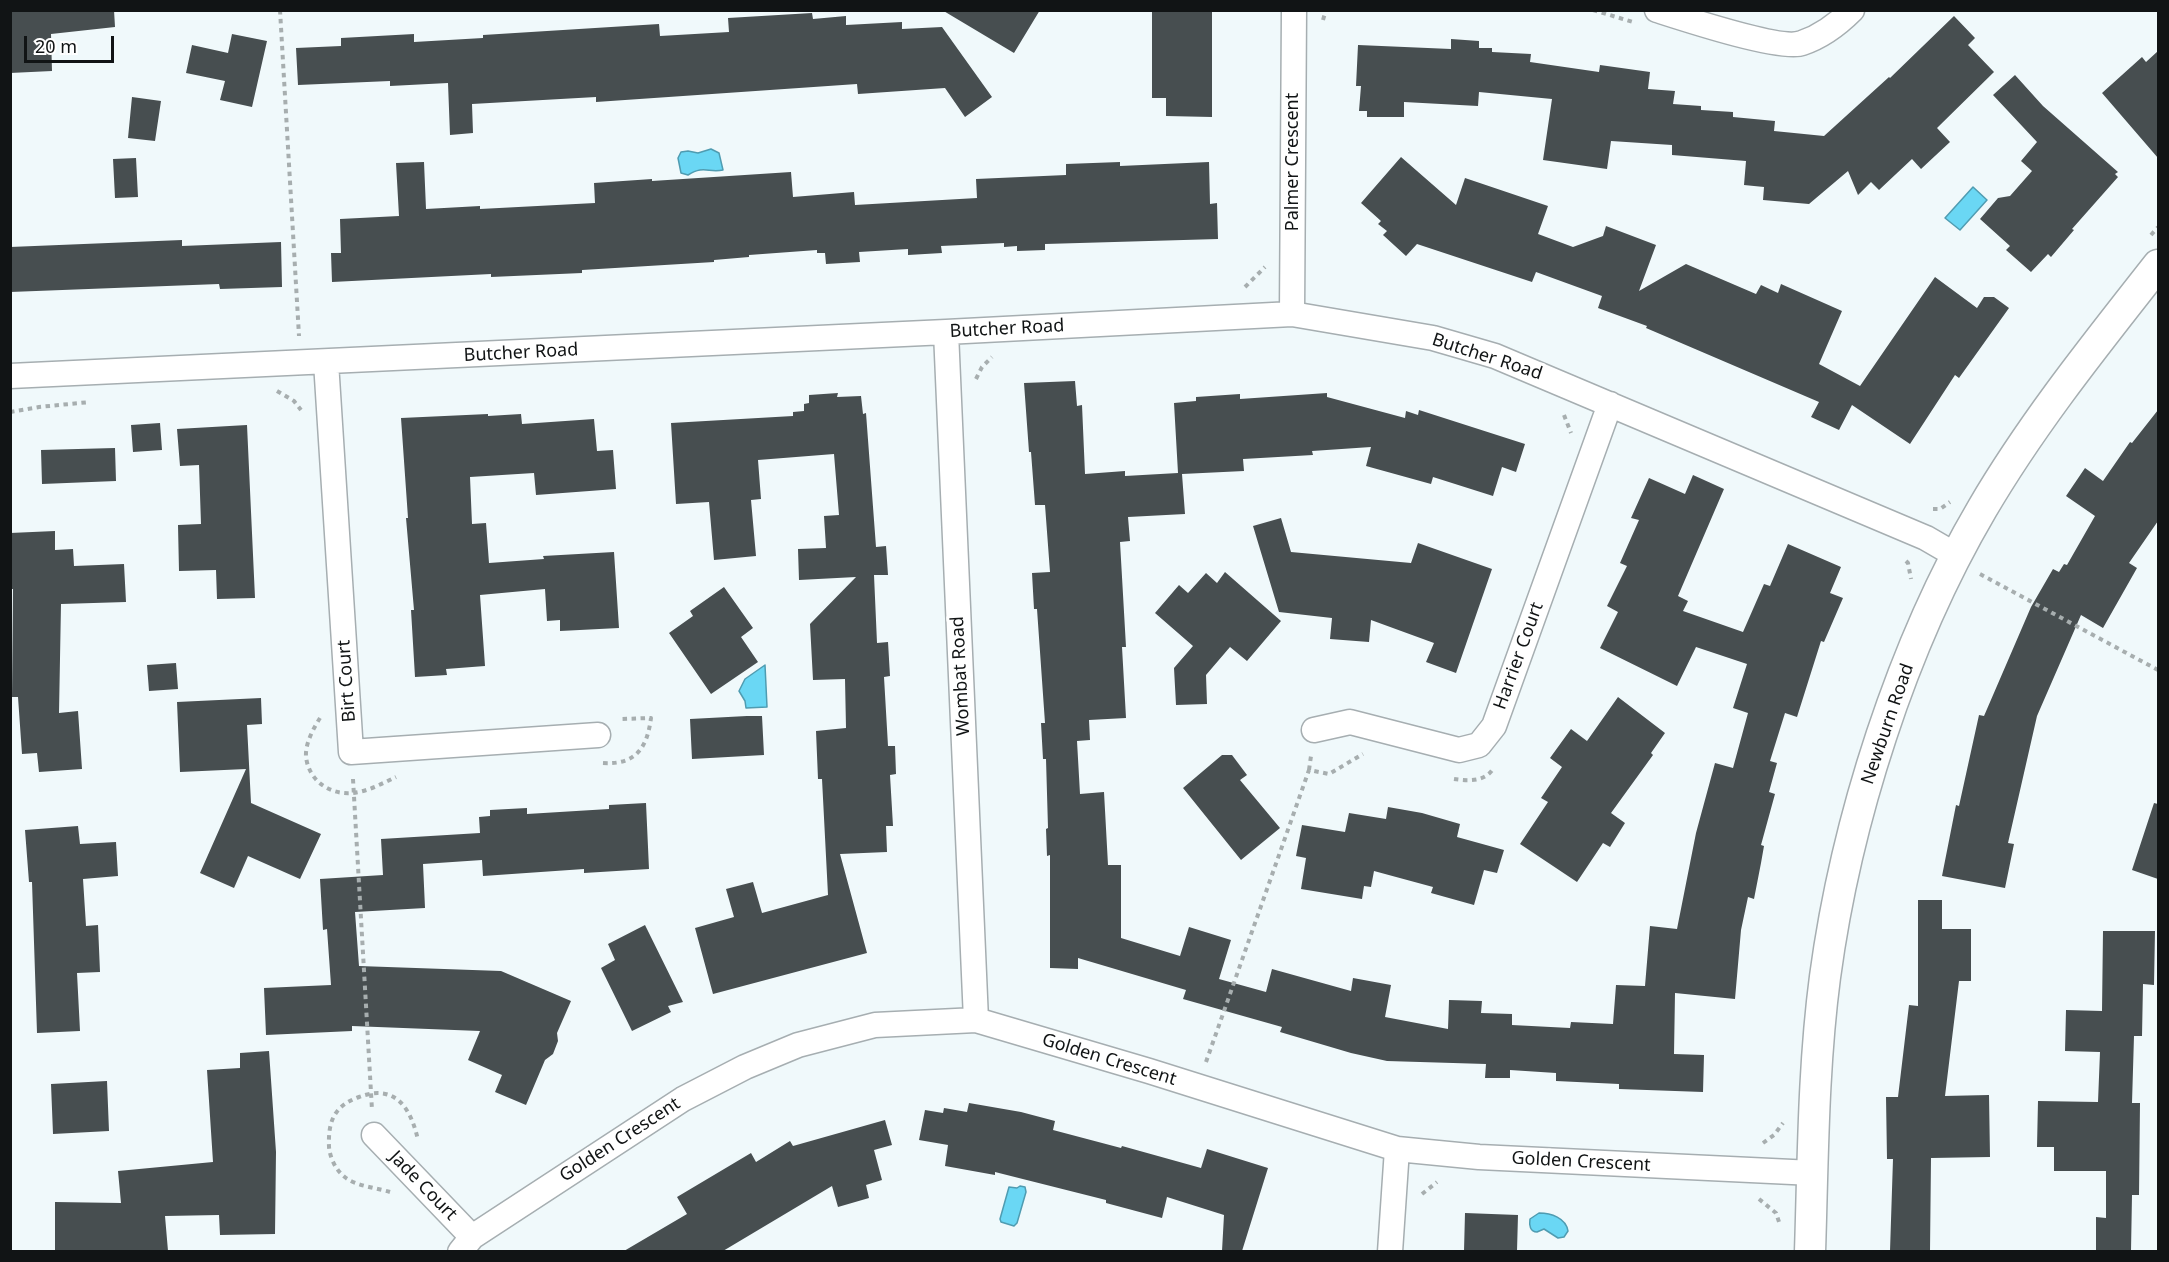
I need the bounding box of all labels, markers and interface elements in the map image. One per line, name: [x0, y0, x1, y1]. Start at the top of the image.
scale bar: [27, 24, 117, 62]
text: 20 m: [35, 34, 77, 58]
street label: Palmer Crescent: [1282, 93, 1304, 231]
street label: Butcher Road: [949, 315, 1065, 343]
street label: Butcher Road: [1429, 329, 1545, 385]
street label: Butcher Road: [463, 339, 579, 367]
street label: Harrier Court: [1490, 599, 1548, 713]
street label: Wombat Road: [947, 616, 975, 736]
street label: Birt Court: [333, 639, 361, 723]
street label: Newburn Road: [1857, 661, 1919, 787]
street label: Golden Crescent: [1039, 1029, 1179, 1091]
street label: Golden Crescent: [556, 1093, 684, 1187]
street label: Jade Court: [385, 1147, 461, 1225]
street label: Golden Crescent: [1511, 1148, 1651, 1176]

